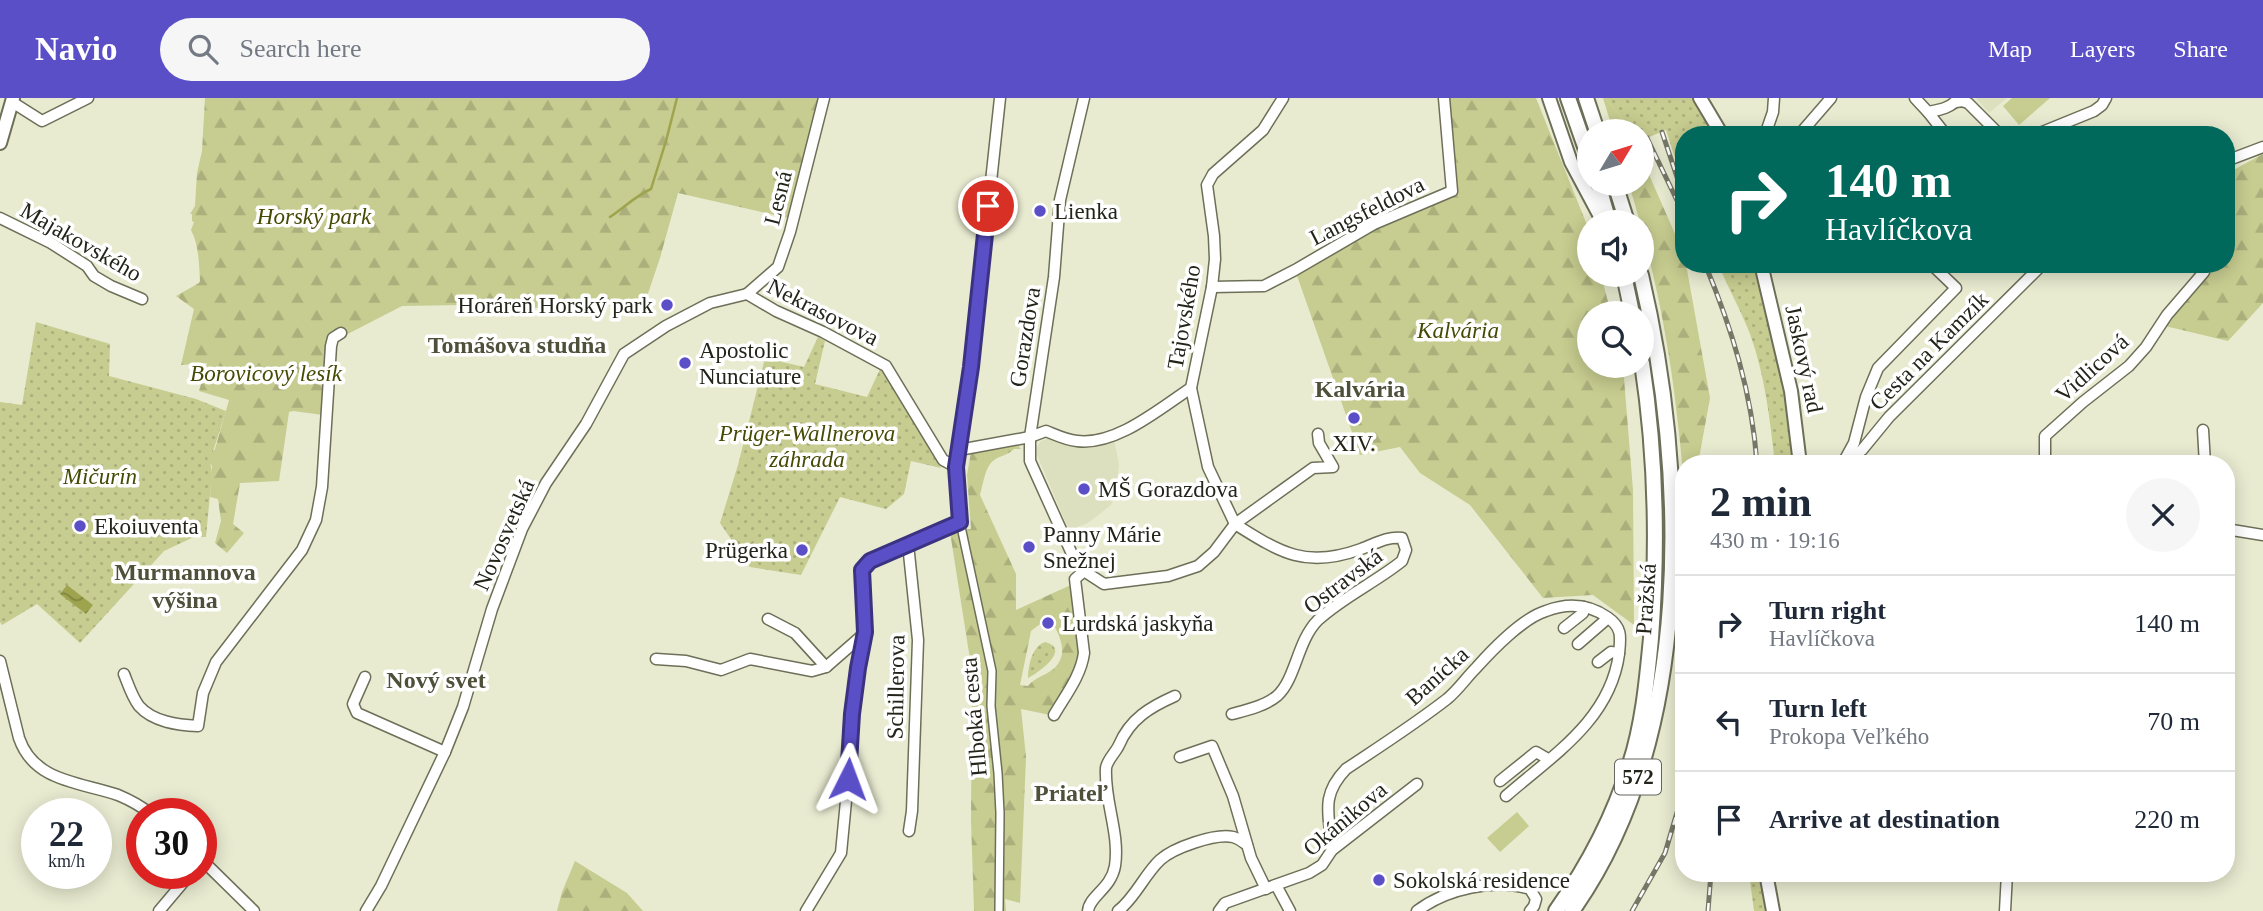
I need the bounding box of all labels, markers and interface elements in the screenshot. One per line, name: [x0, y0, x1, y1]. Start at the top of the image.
search box: [160, 18, 650, 81]
icon: search: [184, 30, 222, 68]
text: Navio: [35, 31, 118, 67]
text: Search here: [240, 34, 361, 63]
text: Map: [1988, 36, 2032, 62]
text: Layers: [2070, 36, 2135, 62]
text: Share: [2173, 36, 2228, 62]
north arrow: [1577, 119, 1654, 196]
map controls: [1577, 119, 1654, 378]
text: 140 m: [1825, 153, 1952, 208]
icon: right: [1710, 154, 1801, 245]
street label: Lesná: [759, 168, 797, 228]
street label: Langsfeldova: [1306, 171, 1428, 251]
pin: [958, 176, 1018, 236]
icon: arrive: [969, 187, 1007, 225]
street label: Majakovského: [16, 197, 146, 287]
place label: Lienka: [1054, 199, 1118, 224]
marker: Lienka: [1032, 203, 1048, 219]
park label: Horský park: [256, 204, 372, 229]
button: sound: [1577, 210, 1654, 287]
text: Havlíčkova: [1825, 211, 1973, 247]
street label: Tajovského: [1163, 263, 1205, 371]
street label: Nekrasovova: [763, 273, 883, 351]
street label: Gorazdova: [1005, 285, 1045, 389]
street label: Cesta na Kamzík: [1865, 286, 1994, 415]
place label: Horáreň Horský park: [458, 293, 653, 318]
marker: Horáreň Horský park: [659, 297, 675, 313]
button: search: [1577, 301, 1654, 378]
street label: Jaskový rad: [1780, 303, 1828, 416]
park label: Kalvária: [1416, 318, 1499, 343]
street label: Vidlicová: [2050, 329, 2134, 407]
district label: Tomášova studňa: [428, 332, 606, 358]
place label: Apostolic Nunciature: [699, 338, 801, 389]
marker: Apostolic Nunciature: [677, 355, 693, 371]
park label: Borovicový lesík: [190, 361, 343, 386]
district label: Kalvária: [1315, 376, 1405, 402]
marker: XIV.: [1346, 410, 1362, 426]
park label: Prüger-Wallnerova záhrada: [718, 421, 895, 472]
place label: XIV.: [1332, 431, 1376, 456]
park label: Mičurín: [62, 464, 137, 489]
street label: Novosvetská: [468, 476, 540, 594]
place label: MŠ Gorazdova: [1098, 476, 1238, 502]
button: close: [2126, 478, 2200, 552]
text: 2 min: [1710, 479, 1812, 525]
marker: MŠ Gorazdova: [1076, 481, 1092, 497]
place label: Ekoiuventa: [94, 514, 199, 539]
marker: Ekoiuventa: [72, 518, 88, 534]
place label: Panny Márie Snežnej: [1043, 522, 1161, 573]
text: 430 m · 19:16: [1710, 528, 1840, 553]
place label: Prügerka: [705, 538, 788, 563]
marker: Panny Márie Snežnej: [1021, 539, 1037, 555]
marker: Prügerka: [794, 542, 810, 558]
street label: Ostravská: [1299, 543, 1387, 619]
district label: Murmannova výšina: [114, 559, 256, 613]
street label: Pražská: [1631, 562, 1661, 636]
text: Turn right: [1769, 596, 1886, 625]
icon: right: [1710, 605, 1748, 643]
text: 140 m: [2134, 609, 2200, 638]
place label: Lurdská jaskyňa: [1062, 611, 1213, 636]
marker: Lurdská jaskyňa: [1040, 615, 1056, 631]
text: Havlíčkova: [1769, 626, 1875, 651]
street label: Schillerova: [883, 634, 909, 740]
street label: Banícka: [1401, 641, 1473, 711]
street label: Hlboká cesta: [956, 656, 992, 778]
district label: Nový svet: [386, 667, 486, 693]
text: Turn left: [1769, 694, 1867, 723]
icon: left: [1710, 703, 1748, 741]
text: 70 m: [2147, 707, 2200, 736]
text: Prokopa Veľkého: [1769, 724, 1929, 749]
position arrow: [811, 742, 885, 816]
road number: 572: [1615, 760, 1661, 794]
street label: Okánikova: [1298, 777, 1392, 861]
district label: Priateľ: [1034, 780, 1108, 806]
speed limit sign: 30: [126, 798, 217, 889]
icon: arrive: [1710, 801, 1748, 839]
text: Arrive at destination: [1769, 805, 2000, 834]
text: 220 m: [2134, 805, 2200, 834]
text: 22: [49, 815, 84, 854]
text: km/h: [48, 851, 85, 871]
place label: Sokolská residence: [1393, 868, 1570, 893]
marker: Sokolská residence: [1371, 872, 1387, 888]

